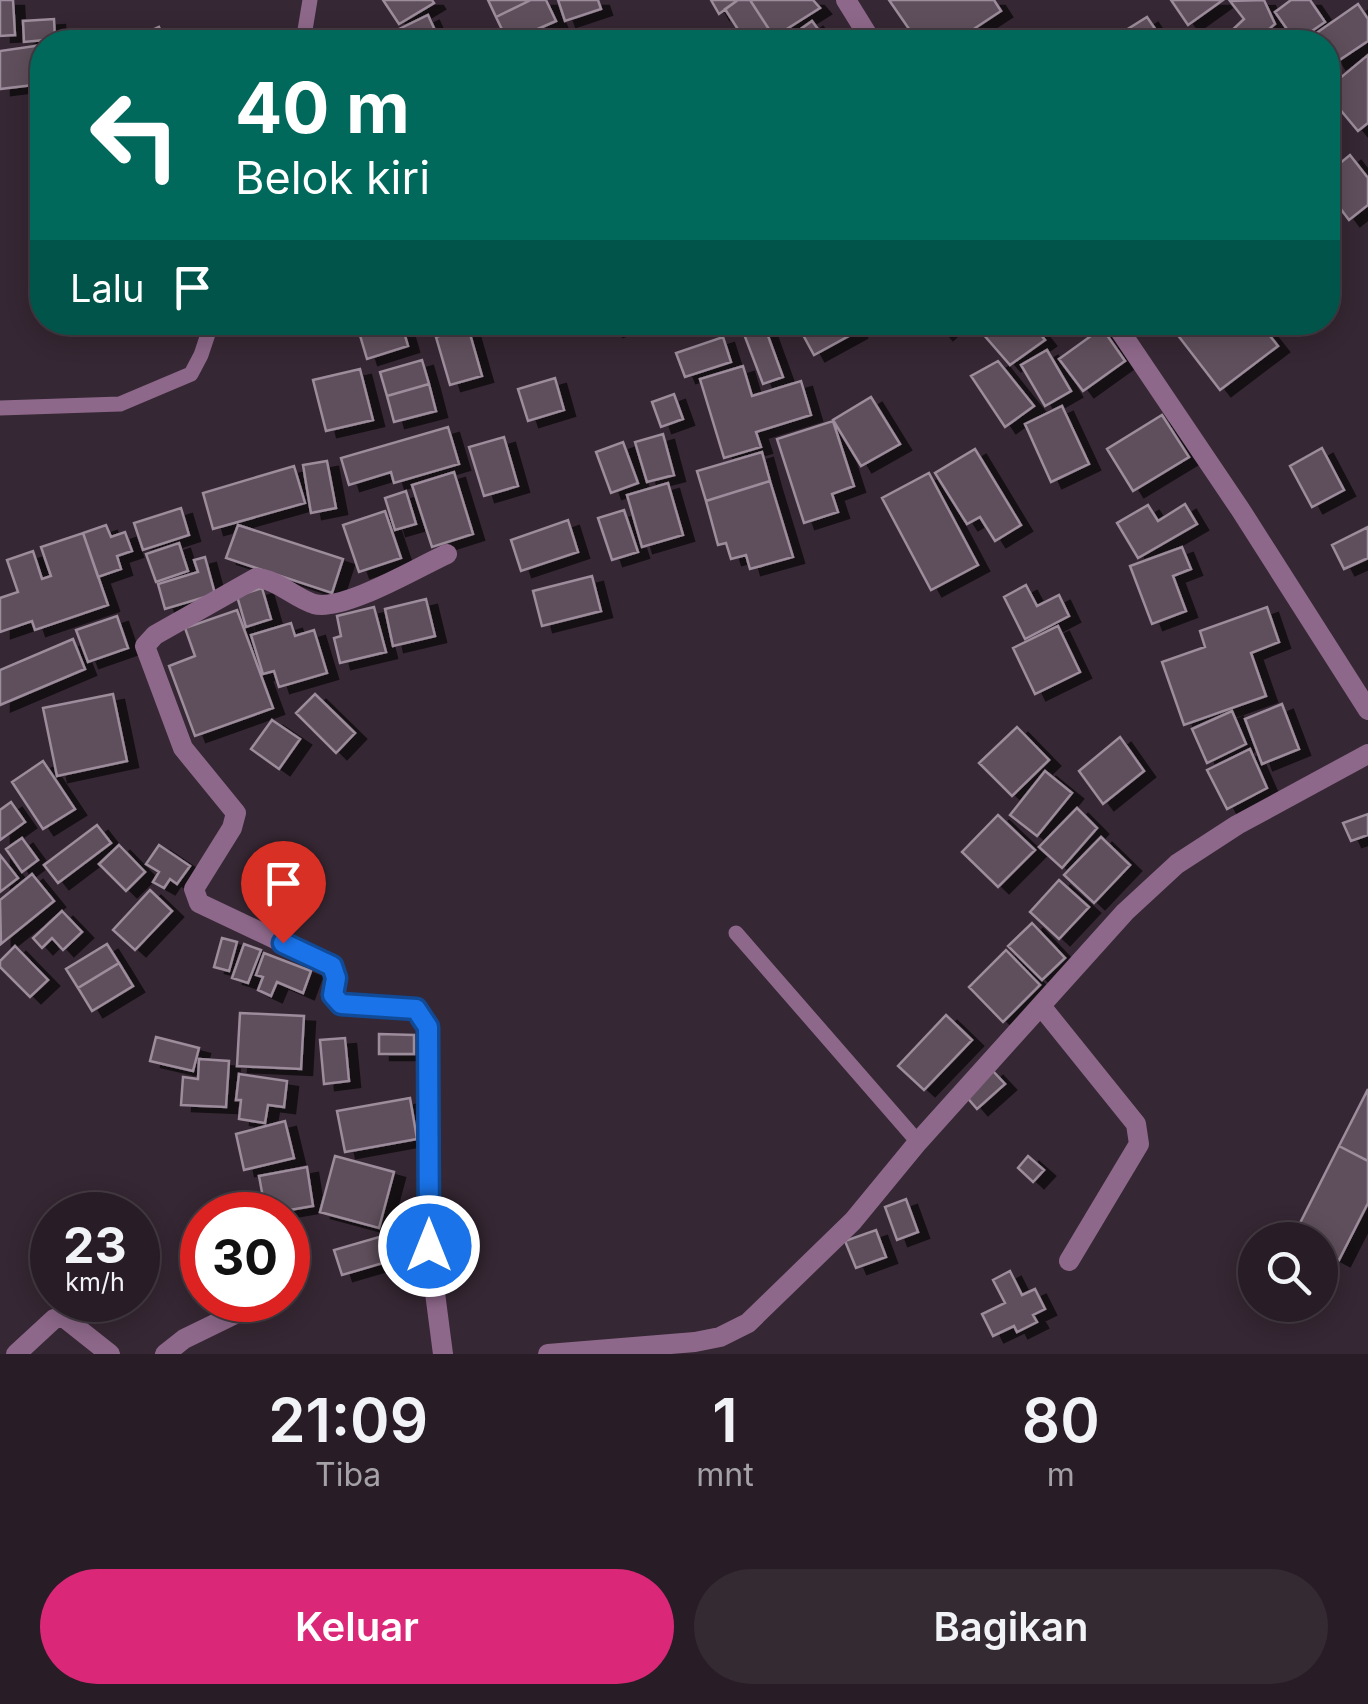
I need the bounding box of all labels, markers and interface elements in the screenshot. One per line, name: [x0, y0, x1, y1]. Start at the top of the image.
text: 40 m: [235, 65, 410, 150]
icon: left: [70, 70, 200, 200]
text: Belok kiri: [235, 150, 430, 205]
icon: arrive: [165, 260, 220, 315]
text: Lalu: [70, 265, 145, 311]
pin: [241, 841, 326, 944]
icon: arrive: [256, 856, 311, 911]
speed limit sign: 30: [180, 1192, 310, 1322]
position arrow: [377, 1194, 481, 1298]
text: 23: [63, 1215, 127, 1275]
map controls: [1238, 1222, 1338, 1322]
button: search: [1238, 1222, 1338, 1322]
text: km/h: [65, 1267, 125, 1297]
text: 21:09: [268, 1384, 428, 1456]
text: 1: [712, 1384, 738, 1456]
text: 80: [1022, 1384, 1100, 1456]
text: Tiba: [315, 1455, 381, 1494]
text: mnt: [696, 1455, 754, 1494]
text: m: [1047, 1455, 1075, 1494]
button: Keluar: [40, 1569, 674, 1684]
button: Bagikan: [694, 1569, 1328, 1684]

